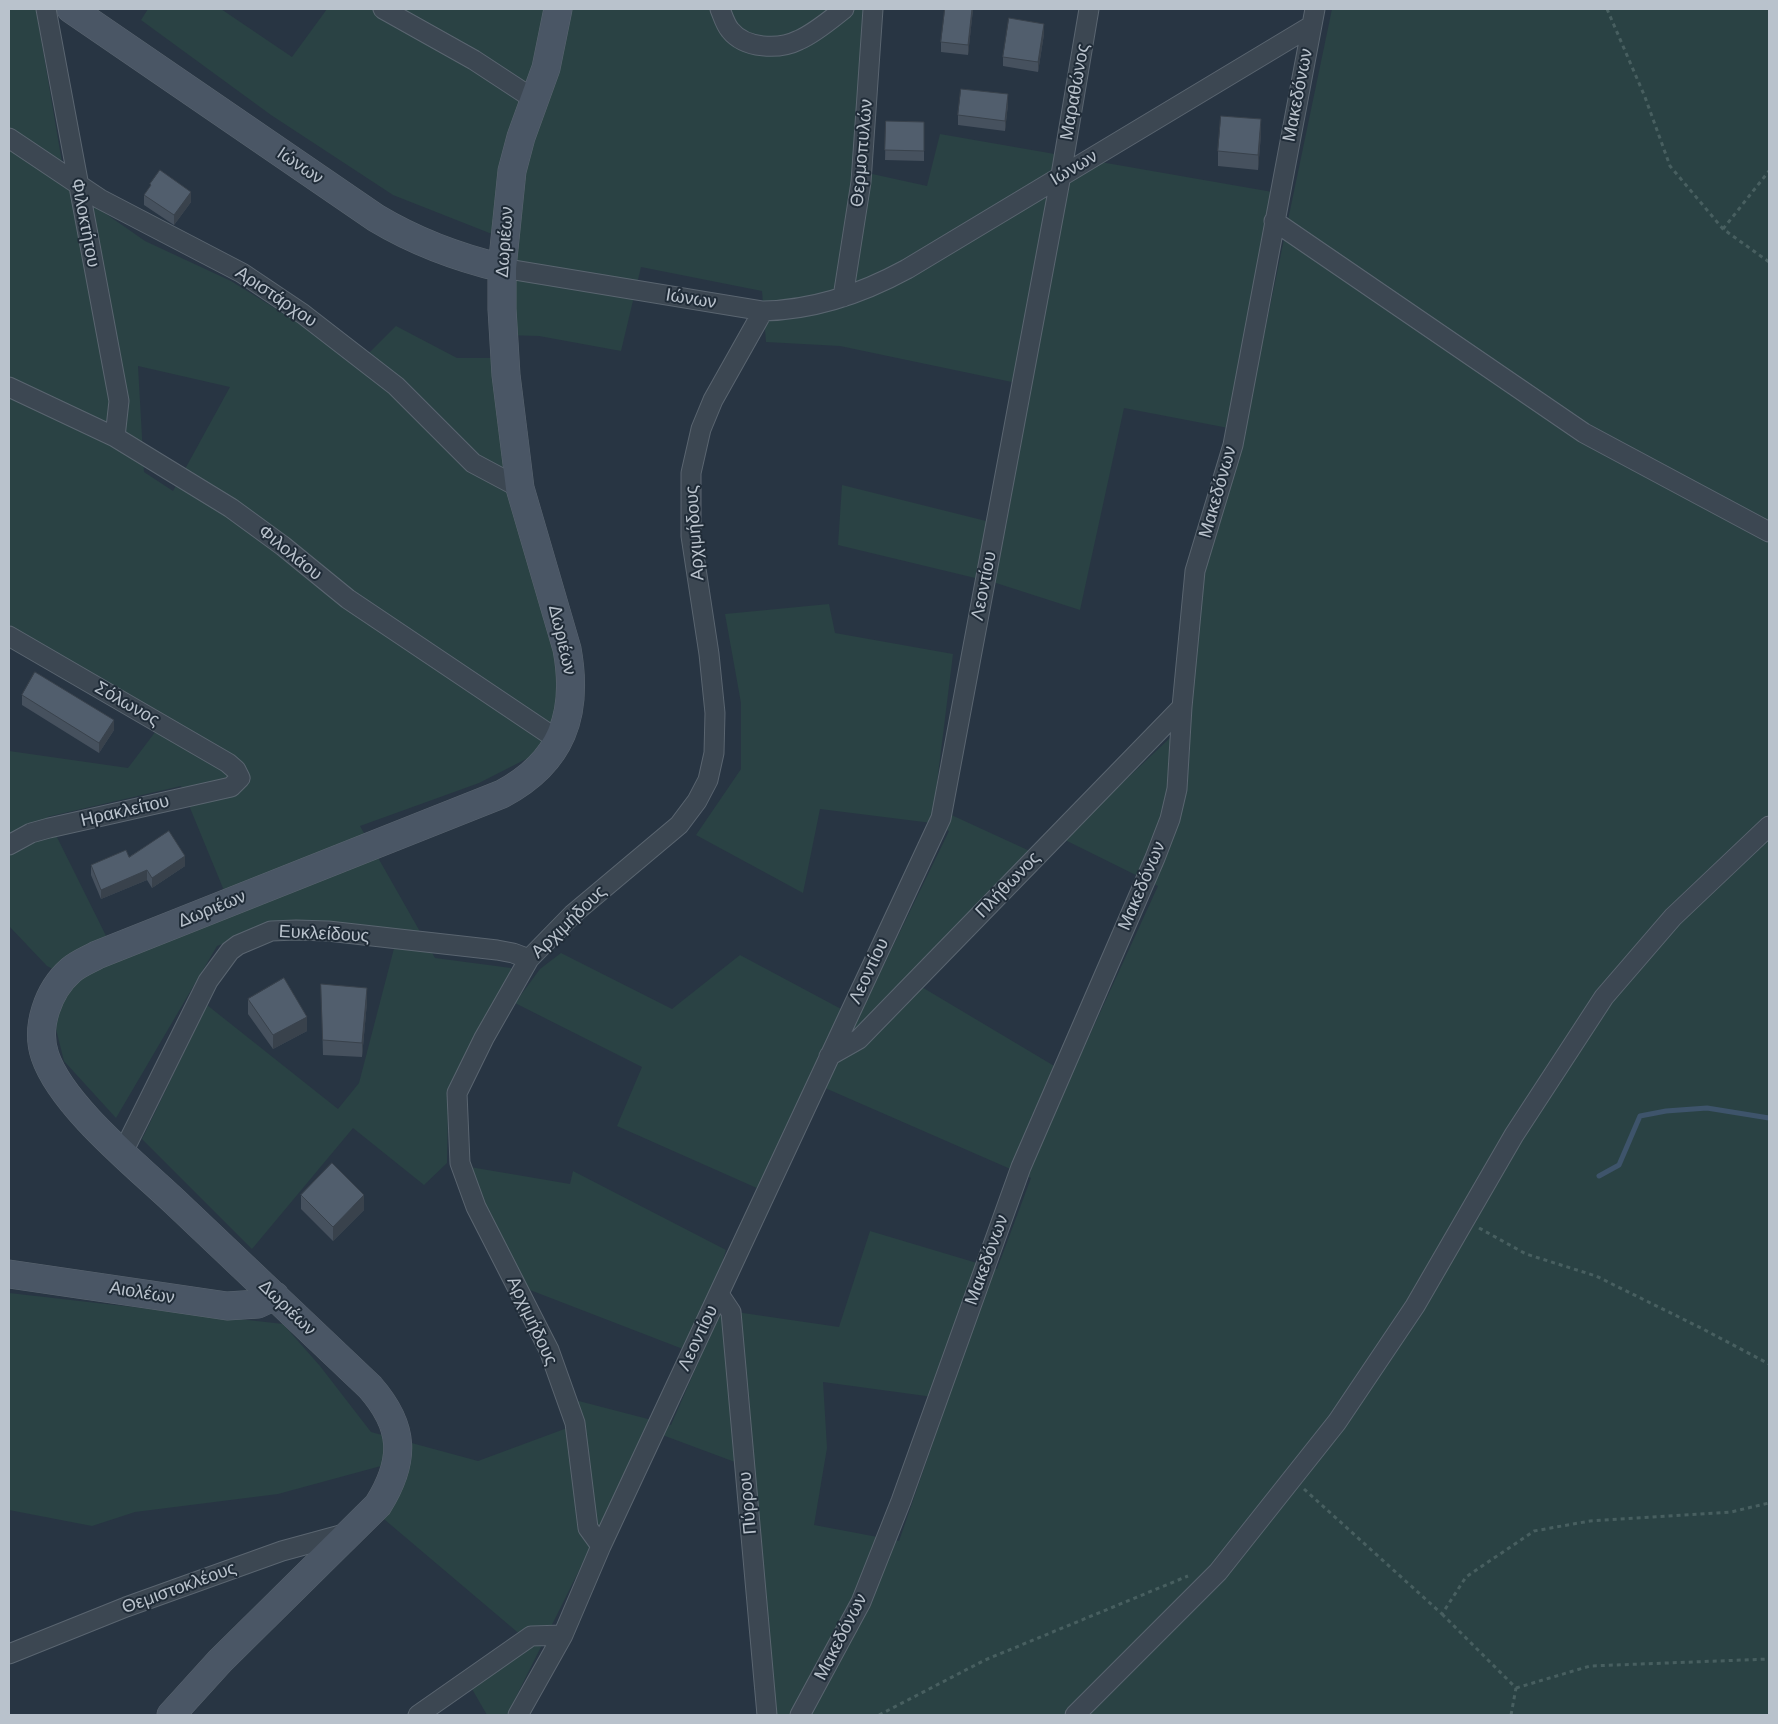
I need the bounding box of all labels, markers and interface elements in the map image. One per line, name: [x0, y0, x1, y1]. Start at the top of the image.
street label: Μαραθώνος: [1056, 42, 1094, 142]
street label: Μακεδόνων: [1278, 47, 1318, 143]
street label: Θερμοπυλών: [847, 98, 877, 208]
street label: Ιώνων: [273, 143, 327, 189]
street label: Ιώνων: [1047, 146, 1101, 190]
street label: Φιλοκτήτου: [66, 177, 104, 269]
street label: Δωριέων: [492, 206, 518, 278]
street label: Αριστάρχου: [231, 262, 321, 332]
street label: Ιώνων: [664, 284, 718, 314]
street label: Μακεδόνων: [1195, 444, 1241, 540]
street label: Αρχιμήδους: [681, 485, 709, 581]
street label: Φιλολάου: [254, 521, 326, 585]
street label: Λεοντίου: [967, 550, 1001, 622]
street label: Δωριέων: [543, 603, 581, 677]
street label: Σόλωνος: [91, 677, 163, 731]
street label: Ηρακλείτου: [79, 790, 171, 832]
street label: Μακεδόνων: [1114, 838, 1170, 934]
street label: Πλήθωνος: [971, 847, 1045, 923]
street label: Αρχιμήδους: [527, 881, 611, 963]
street label: Δωριέων: [175, 886, 249, 932]
street label: Ευκλείδους: [278, 921, 370, 947]
street label: Λεοντίου: [844, 935, 894, 1007]
street label: Μακεδόνων: [961, 1212, 1013, 1308]
street label: Αρχιμήδους: [502, 1273, 562, 1369]
street label: Δωριέων: [254, 1275, 320, 1341]
street label: Αιολέων: [108, 1277, 176, 1309]
street label: Λεοντίου: [673, 1302, 723, 1374]
street label: Πύρρου: [734, 1471, 762, 1535]
street label: Θεμιστοκλέους: [119, 1557, 239, 1619]
street label: Μακεδόνων: [810, 1590, 872, 1684]

